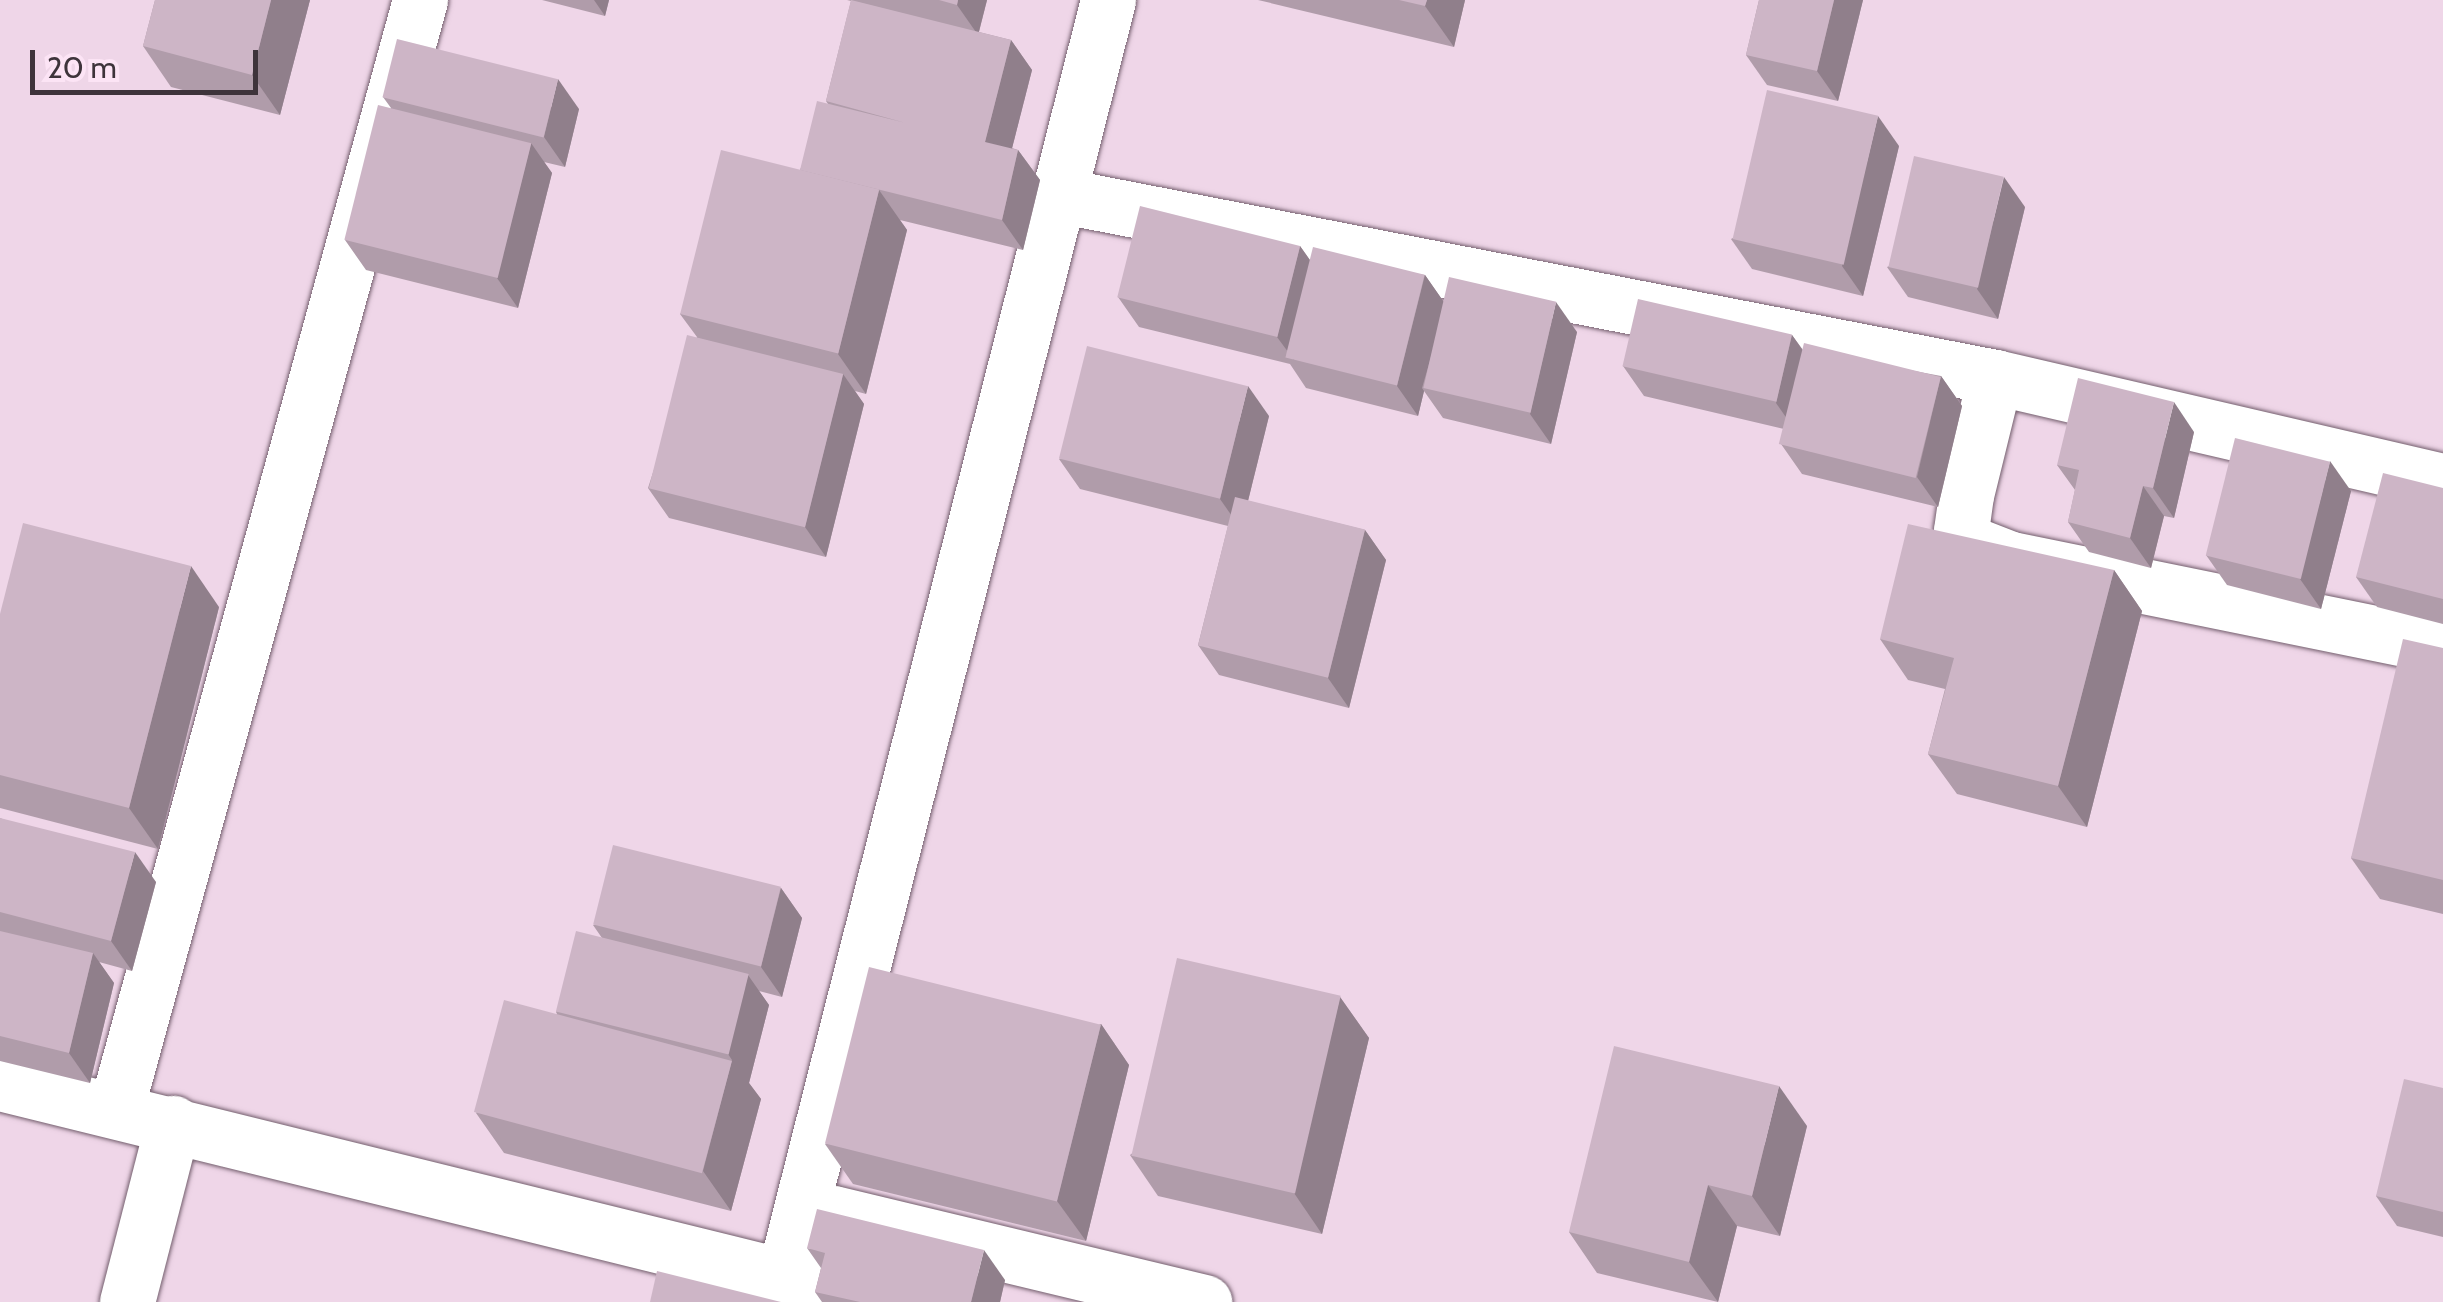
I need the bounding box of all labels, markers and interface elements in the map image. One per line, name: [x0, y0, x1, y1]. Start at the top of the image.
scale bar: [35, 30, 262, 92]
text: 20 m: [47, 49, 117, 86]

